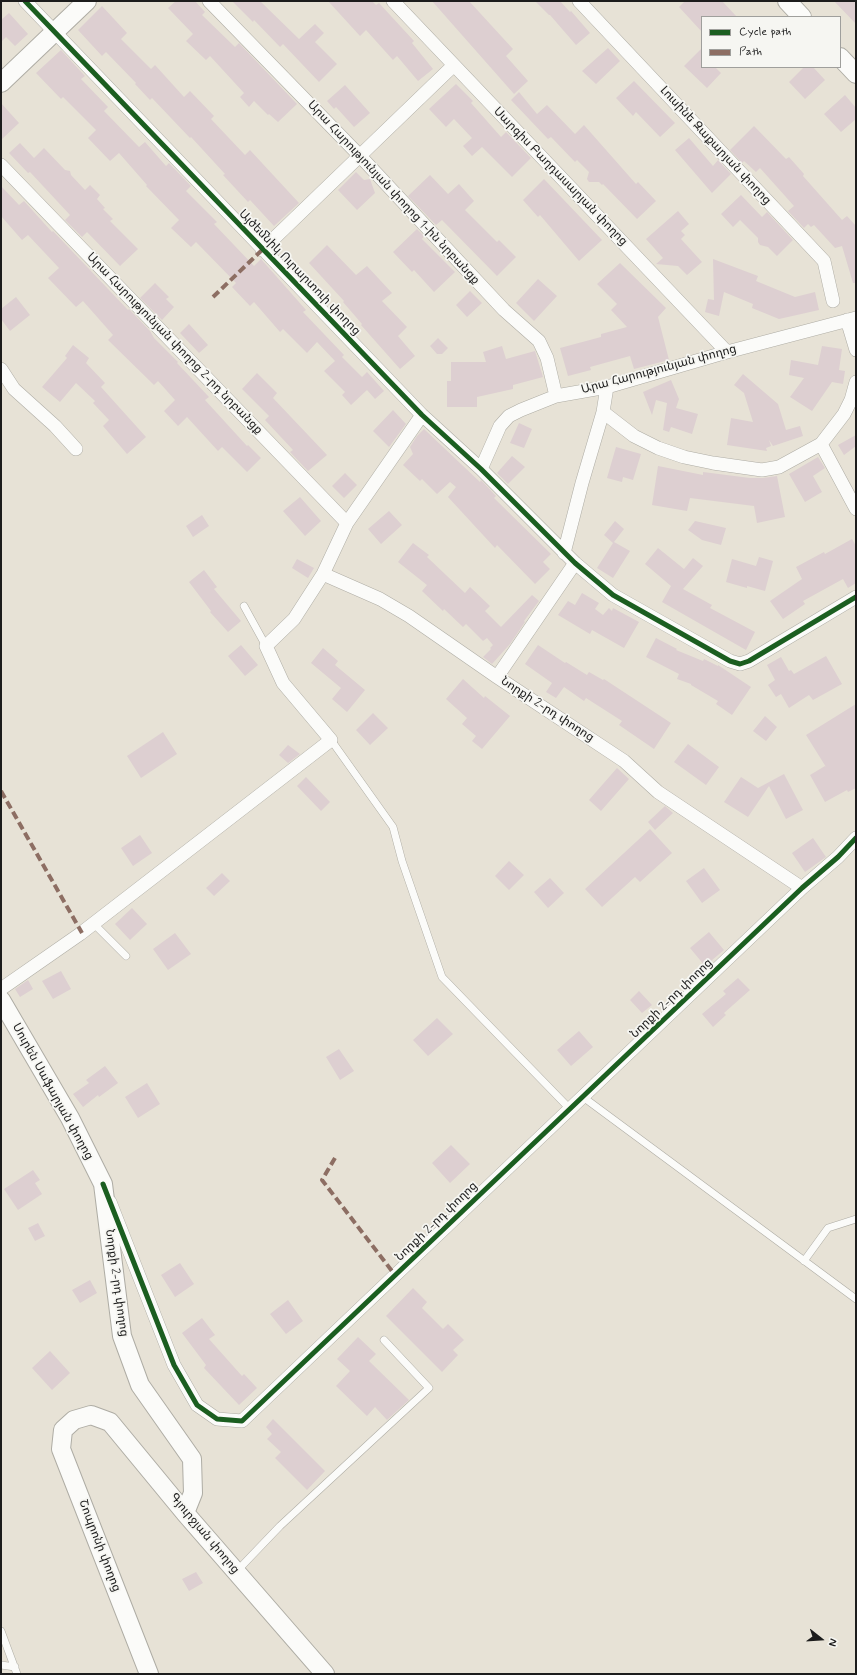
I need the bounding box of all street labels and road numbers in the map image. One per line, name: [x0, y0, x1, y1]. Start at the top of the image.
street label: Լուսինե Զաքարյան փողոց: [656, 84, 774, 208]
street label: Արա Հարությունյան փողոց 1-ին նրբանցք: [304, 98, 482, 288]
street label: Սարգիս Բաղդասարյան փողոց: [490, 105, 630, 249]
street label: Այծեմնիկ Ուրարտուի փողոց: [235, 207, 363, 339]
street label: Արա Հարությունյան փողոց 2-րդ նրբանցք: [83, 250, 265, 438]
street label: Արա Հարությունյան փողոց: [580, 342, 738, 398]
street label: Նորքի 2-րդ փողոց: [498, 674, 596, 746]
street label: Նորքի 2-րդ փողոց: [628, 956, 716, 1042]
street label: Սուրեն Սաֆարյան փողոց: [8, 1021, 96, 1163]
street label: Նորքի 2-րդ փողոց: [393, 1179, 481, 1265]
street label: Նորքի 2-րդ փողոց: [101, 1228, 131, 1338]
street label: Գյուրջյան փողոց: [166, 1491, 242, 1577]
street label: Շոպրոնի փողոց: [75, 1498, 123, 1594]

